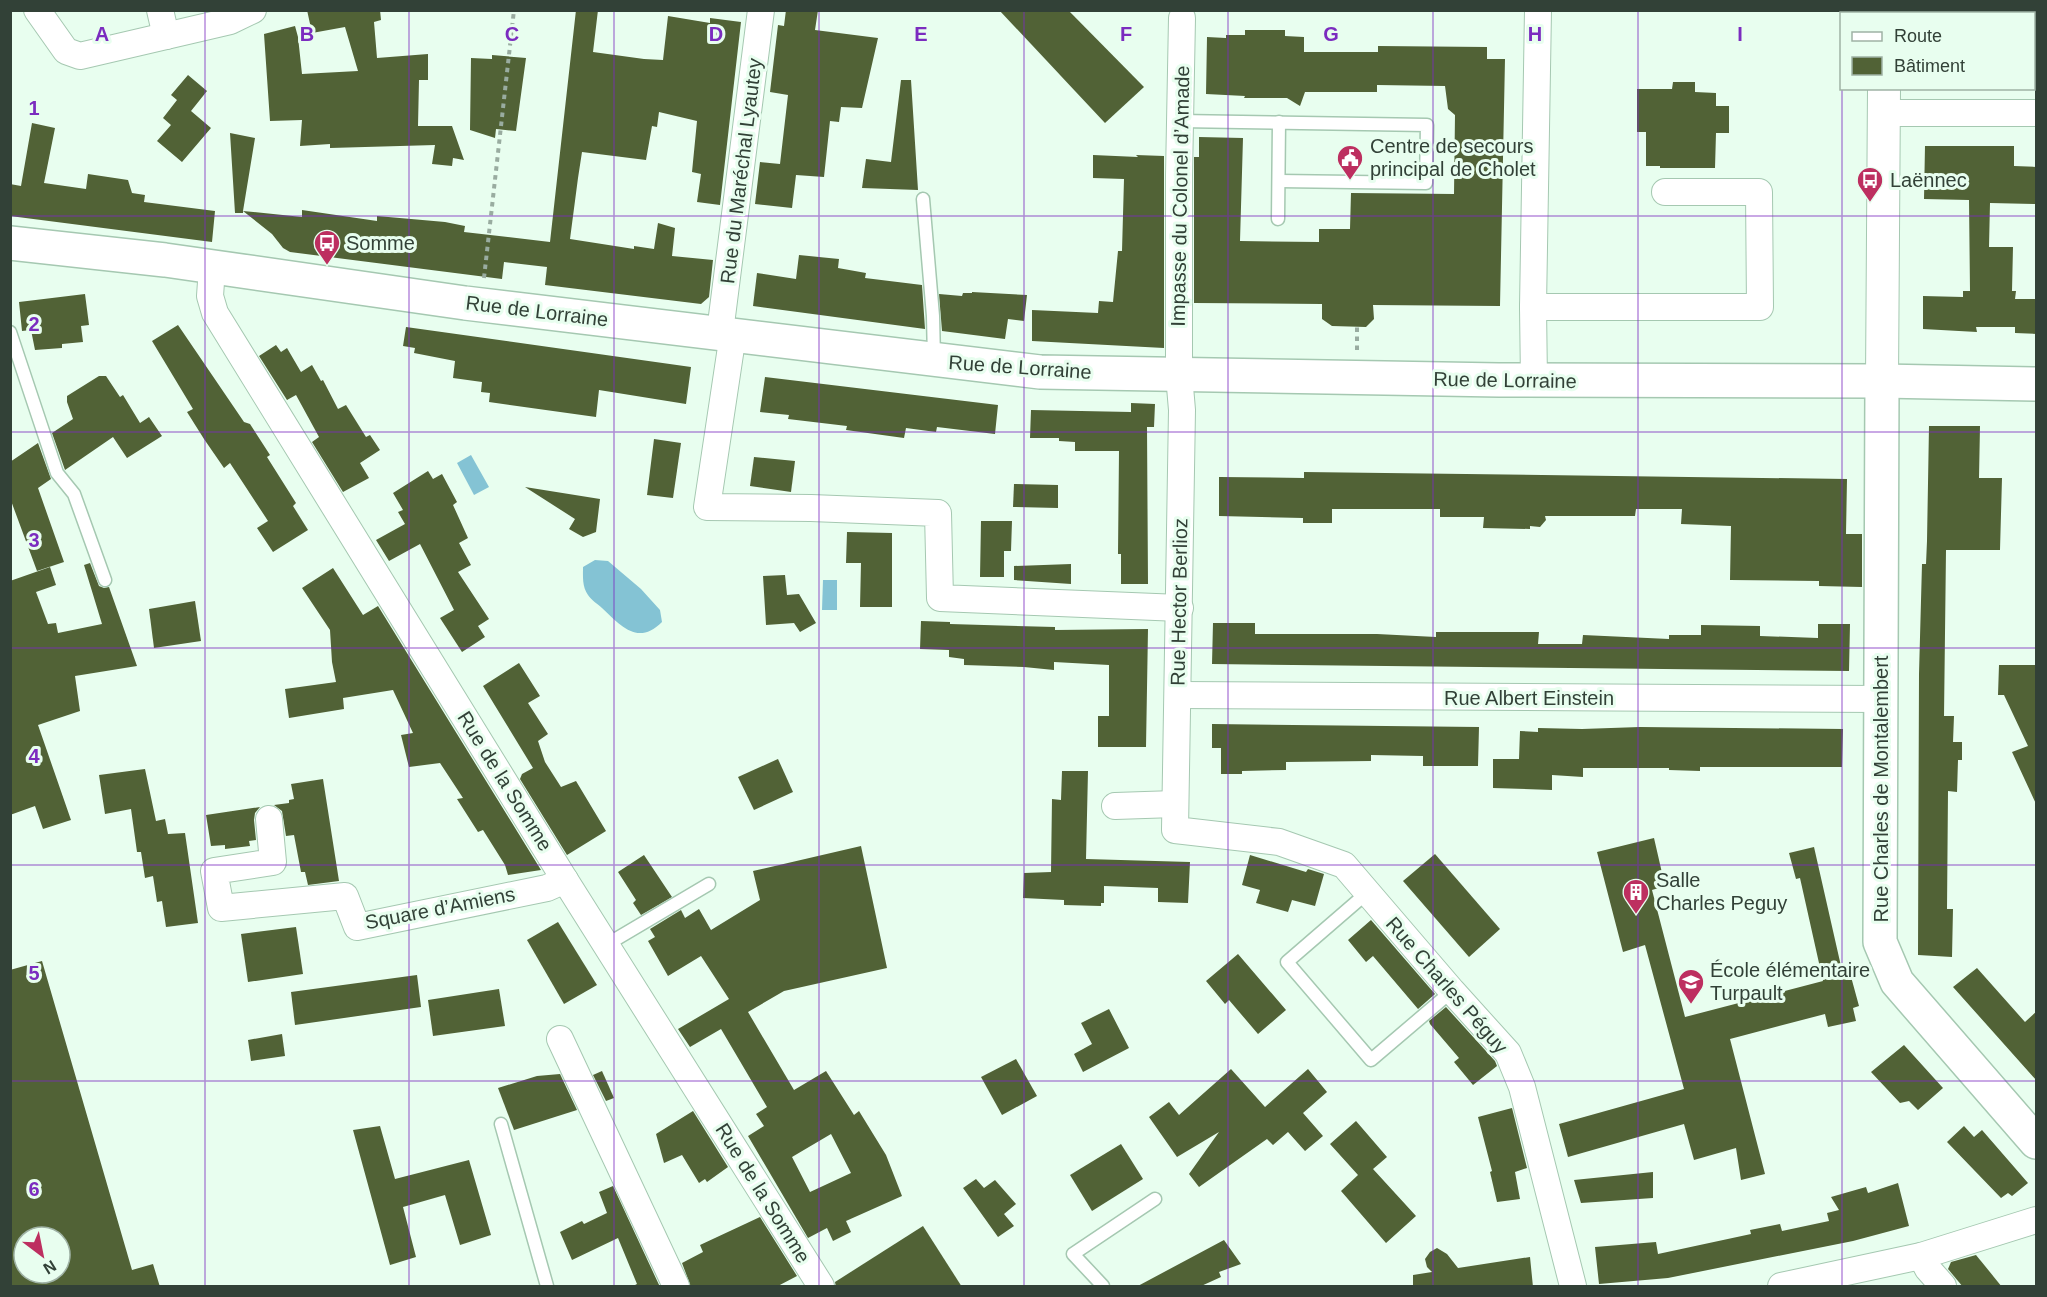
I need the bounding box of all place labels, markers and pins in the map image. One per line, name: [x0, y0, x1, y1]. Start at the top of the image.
place label: Centre de secours principal de Cholet: [1370, 135, 1536, 180]
public building icon: Centre de secours principal de Cholet: [1335, 143, 1365, 181]
bus stop icon: Laënnec: [1855, 165, 1885, 203]
place label: Laënnec: [1890, 169, 1967, 191]
bus stop icon: Somme: [312, 228, 342, 266]
place label: Somme: [346, 232, 415, 254]
place label: Salle Charles Peguy: [1656, 869, 1787, 914]
building icon: Salle Charles Peguy: [1621, 877, 1651, 915]
place label: École élémentaire Turpault: [1710, 959, 1870, 1004]
school or university icon: École élémentaire Turpault: [1676, 967, 1706, 1005]

